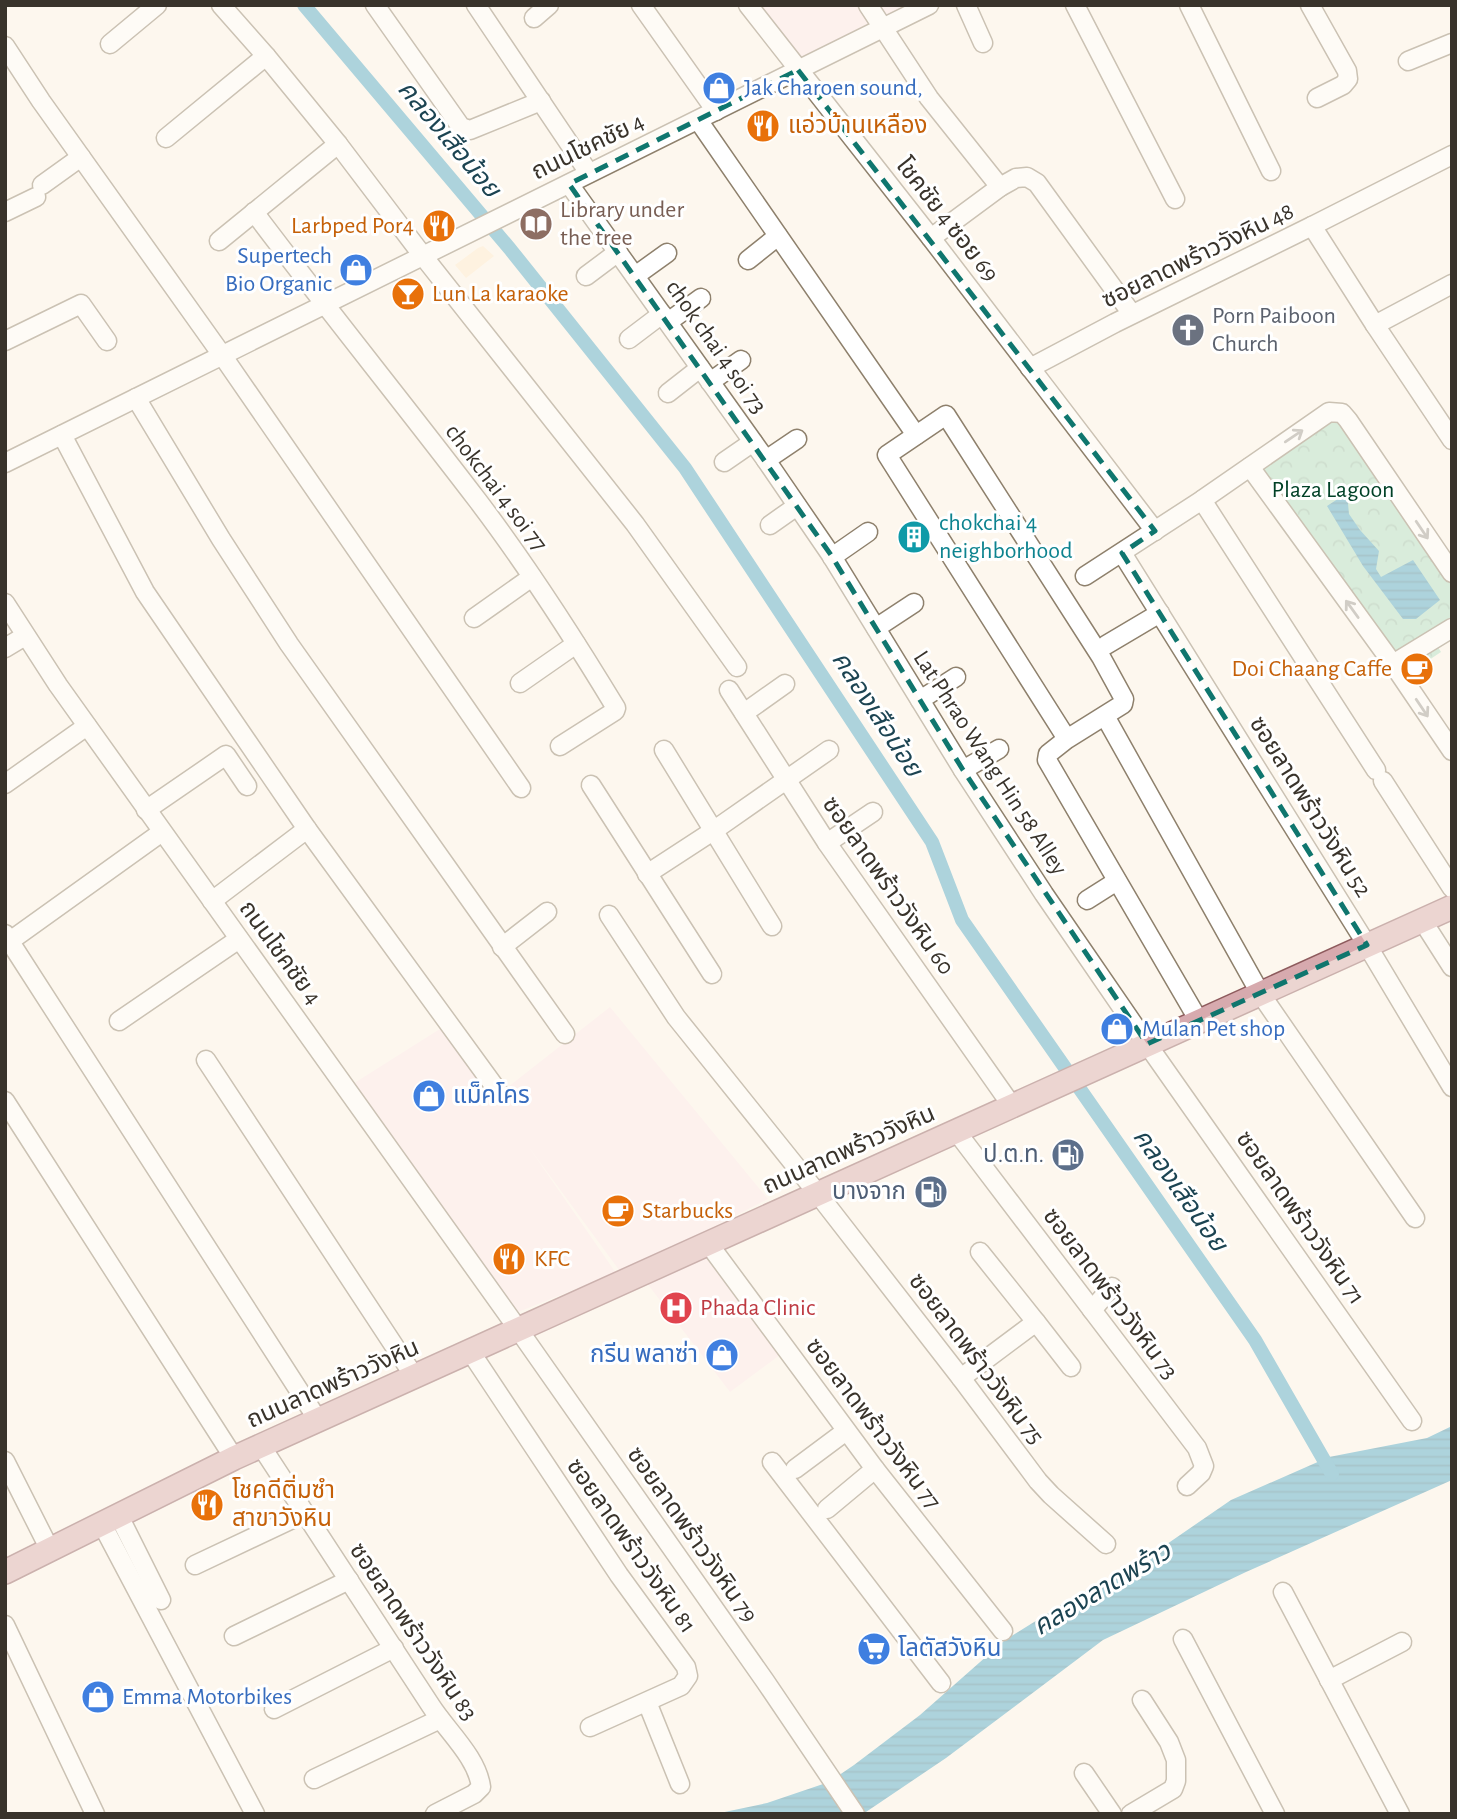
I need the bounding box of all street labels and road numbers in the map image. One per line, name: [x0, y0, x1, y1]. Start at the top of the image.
street label: ถนนโชคชัย 4: [527, 108, 648, 184]
street label: โชคชัย 4 ซอย 69: [891, 152, 1004, 286]
street label: ซอยลาดพร้าววังหิน 48: [1098, 197, 1298, 313]
street label: chok chai 4 soi 73: [661, 276, 771, 418]
street label: chokchai 4 soi 77: [440, 420, 552, 556]
street label: Lat Phrao Wang Hin 58 Alley: [909, 647, 1071, 879]
street label: ซอยลาดพร้าววังหิน 52: [1245, 711, 1377, 902]
street label: ซอยลาดพร้าววังหิน 60: [818, 792, 960, 979]
street label: ถนนโชคชัย 4: [234, 895, 327, 1009]
street label: ถนนลาดพร้าววังหิน: [759, 1099, 939, 1199]
street label: ซอยลาดพร้าววังหิน 71: [1231, 1126, 1370, 1309]
street label: ซอยลาดพร้าววังหิน 73: [1038, 1203, 1183, 1384]
street label: ซอยลาดพร้าววังหิน 75: [904, 1268, 1049, 1449]
street label: ถนนลาดพร้าววังหิน: [243, 1333, 423, 1433]
street label: ซอยลาดพร้าววังหิน 77: [801, 1333, 946, 1514]
street label: ซอยลาดพร้าววังหิน 79: [622, 1442, 763, 1627]
street label: ซอยลาดพร้าววังหิน 81: [562, 1453, 702, 1638]
street label: ซอยลาดพร้าววังหิน 83: [345, 1538, 483, 1725]

